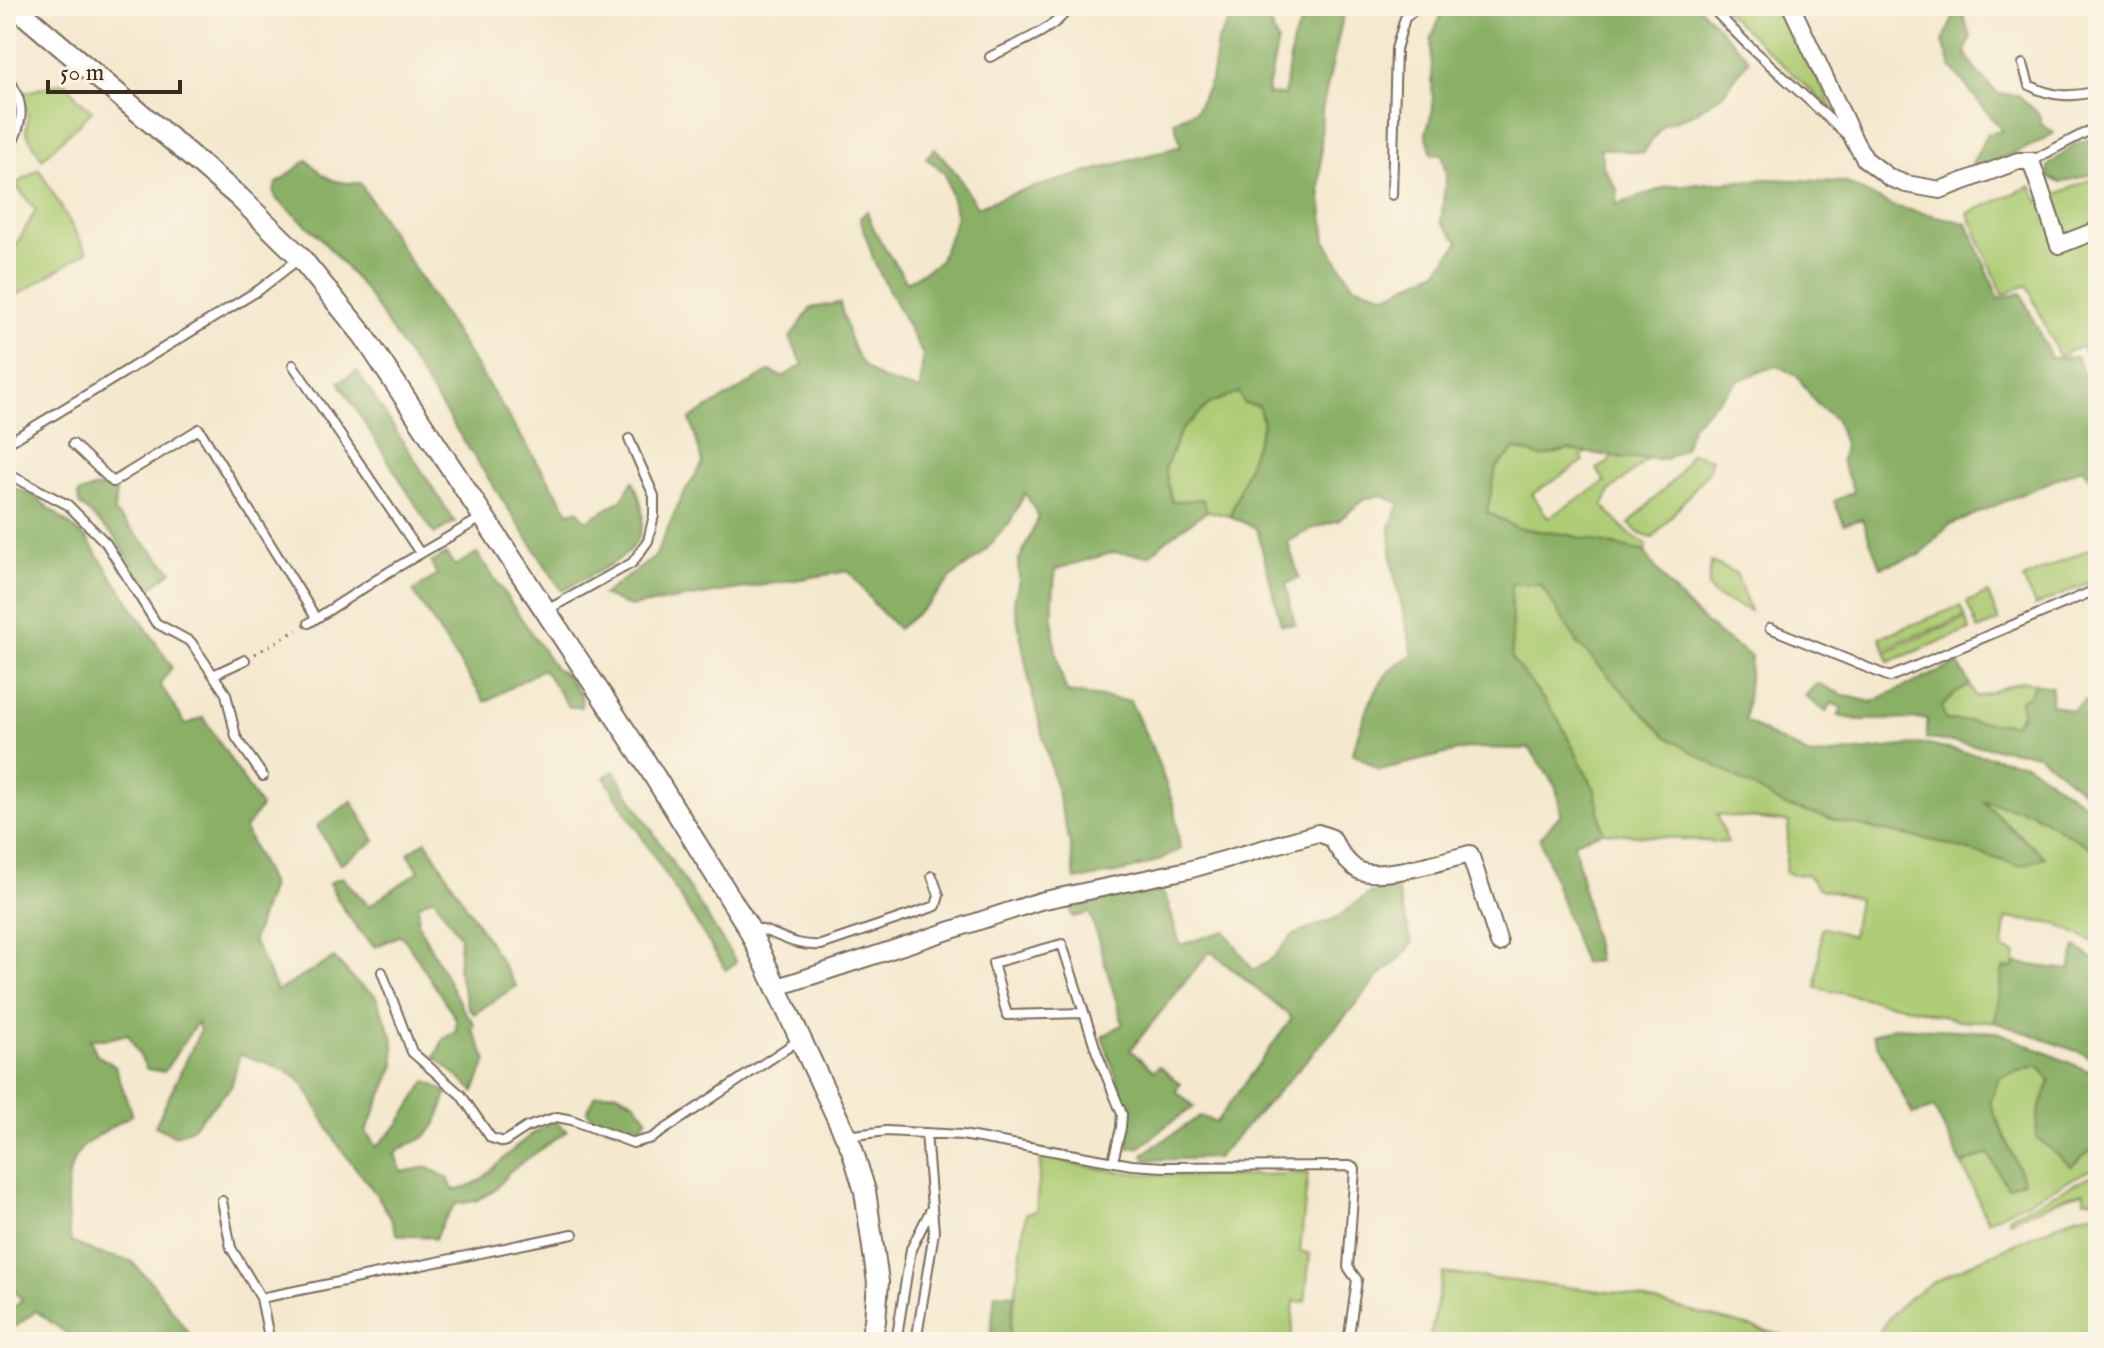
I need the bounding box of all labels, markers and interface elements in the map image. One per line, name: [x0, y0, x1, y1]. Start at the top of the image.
scale bar: [48, 44, 180, 94]
text: 50 m: [60, 58, 104, 89]

